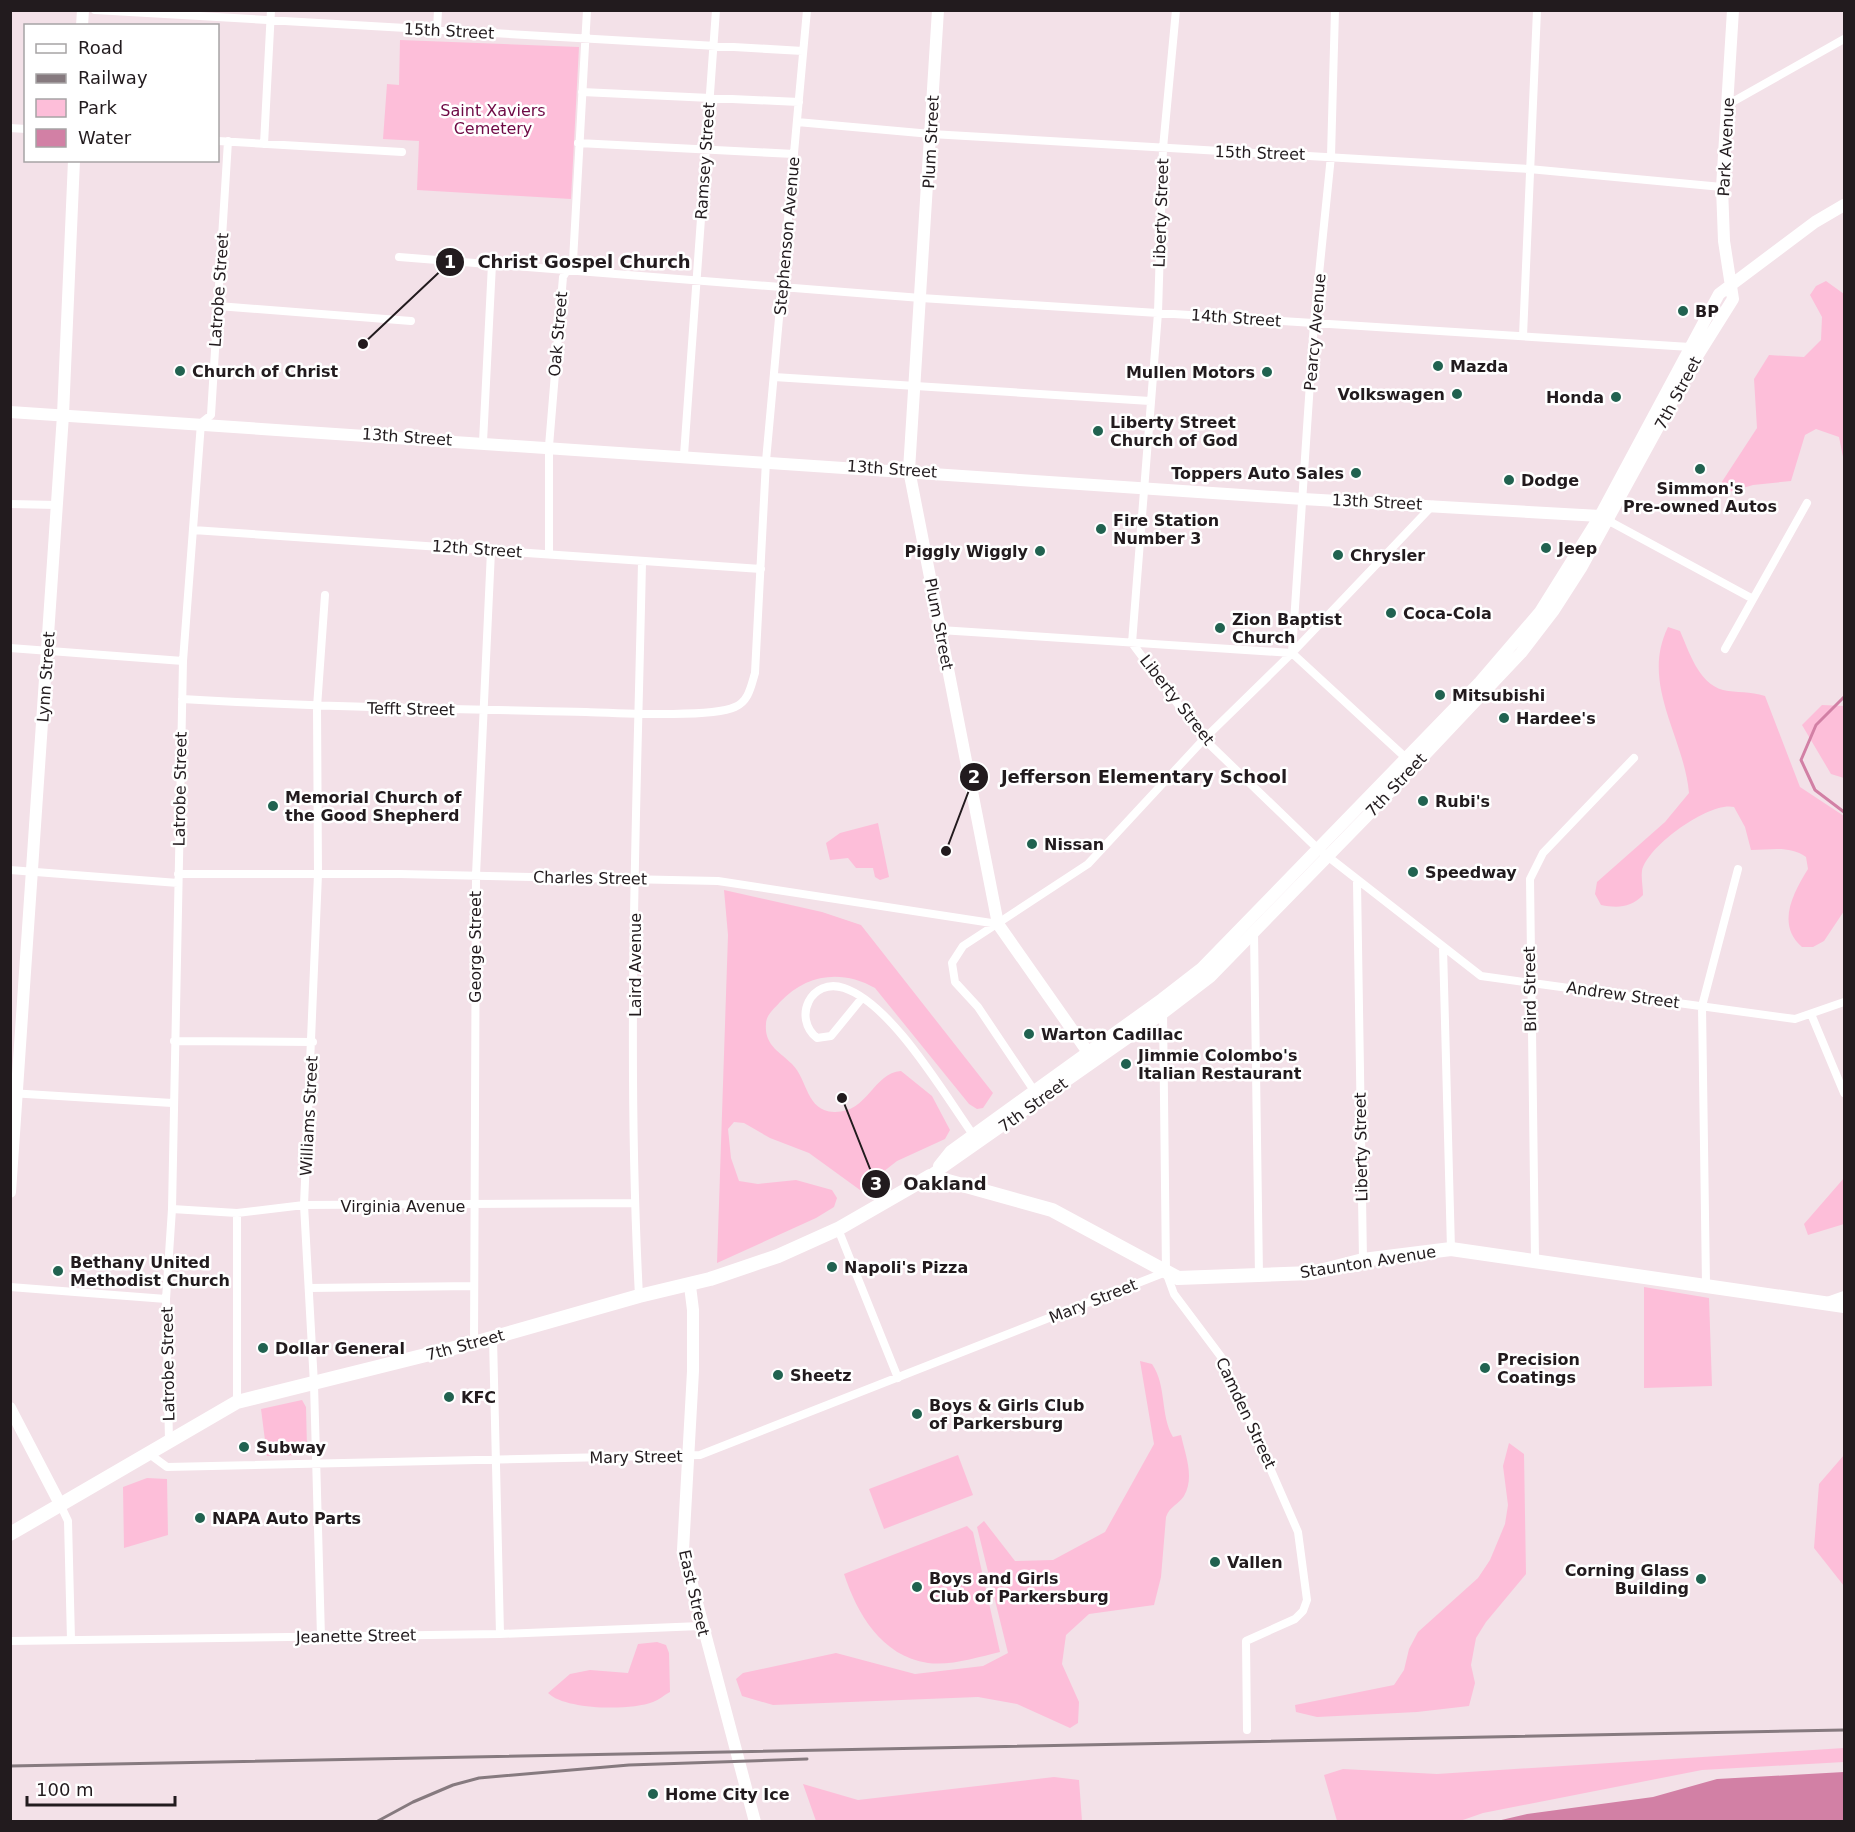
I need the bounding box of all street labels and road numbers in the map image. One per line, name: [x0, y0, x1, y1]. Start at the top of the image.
street label: 15th Street: [403, 19, 495, 43]
street label: Plum Street: [919, 95, 943, 189]
street label: Park Avenue: [1714, 97, 1738, 197]
street label: Ramsey Street: [691, 102, 719, 220]
street label: 15th Street: [1214, 142, 1306, 164]
street label: Stephenson Avenue: [771, 156, 803, 316]
street label: Liberty Street: [1150, 158, 1172, 268]
street label: Latrobe Street: [206, 232, 232, 348]
street label: Pearcy Avenue: [1300, 273, 1330, 391]
street label: Oak Street: [545, 291, 571, 377]
street label: 14th Street: [1190, 305, 1282, 331]
street label: 7th Street: [1651, 353, 1705, 433]
street label: 13th Street: [361, 424, 453, 450]
street label: 13th Street: [846, 456, 938, 482]
street label: 13th Street: [1331, 490, 1423, 514]
street label: 12th Street: [431, 536, 523, 562]
street label: Plum Street: [921, 576, 957, 672]
street label: Lynn Street: [33, 631, 59, 723]
street label: Liberty Street: [1136, 651, 1218, 749]
street label: Tefft Street: [366, 699, 455, 719]
street label: Latrobe Street: [170, 731, 190, 847]
street label: 7th Street: [1362, 749, 1430, 821]
street label: Charles Street: [533, 868, 647, 888]
street label: George Street: [466, 891, 485, 1003]
street label: Laird Avenue: [626, 913, 645, 1017]
street label: Bird Street: [1520, 946, 1540, 1032]
street label: Andrew Street: [1565, 978, 1681, 1012]
street label: Williams Street: [296, 1055, 322, 1177]
street label: 7th Street: [995, 1074, 1071, 1136]
street label: Liberty Street: [1351, 1092, 1371, 1202]
street label: Virginia Avenue: [341, 1197, 465, 1216]
street label: Staunton Avenue: [1299, 1242, 1437, 1282]
street label: Mary Street: [1046, 1275, 1140, 1327]
street label: Latrobe Street: [158, 1306, 178, 1422]
street label: 7th Street: [424, 1325, 506, 1365]
street label: Camden Street: [1212, 1354, 1280, 1472]
street label: Mary Street: [589, 1447, 683, 1467]
street label: East Street: [675, 1548, 713, 1638]
street label: Jeanette Street: [295, 1625, 416, 1647]

